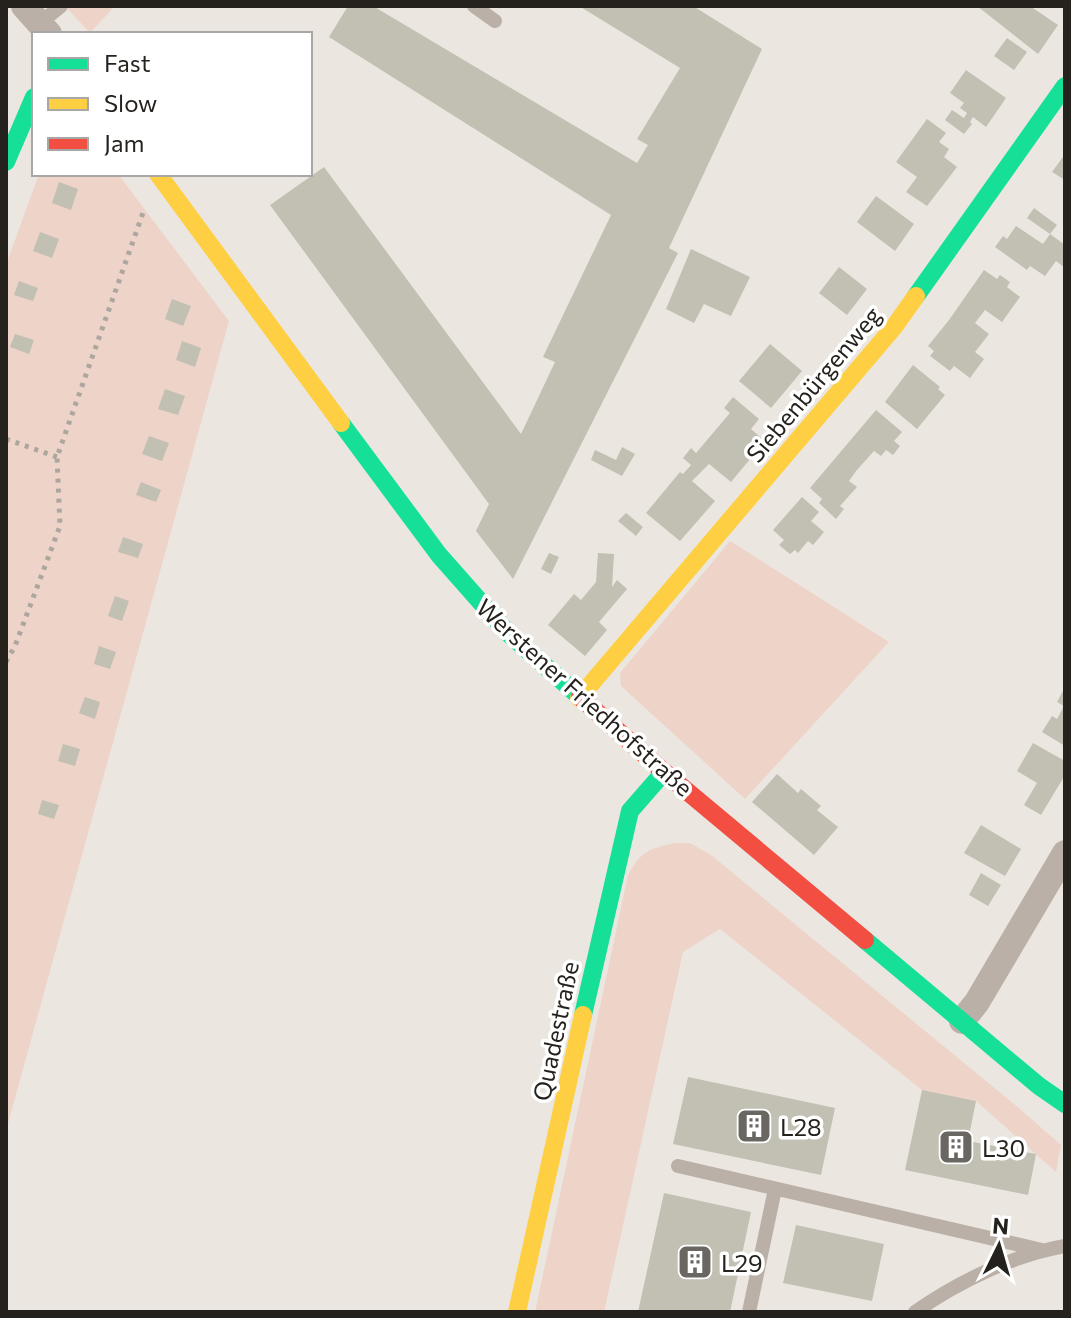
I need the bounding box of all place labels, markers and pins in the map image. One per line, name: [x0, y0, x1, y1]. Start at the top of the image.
building icon: L28: [735, 1107, 773, 1145]
place label: L28: [780, 1112, 822, 1141]
building icon: L30: [937, 1128, 975, 1166]
place label: L30: [982, 1133, 1025, 1162]
building icon: L29: [676, 1243, 714, 1281]
place label: L29: [721, 1248, 763, 1277]

